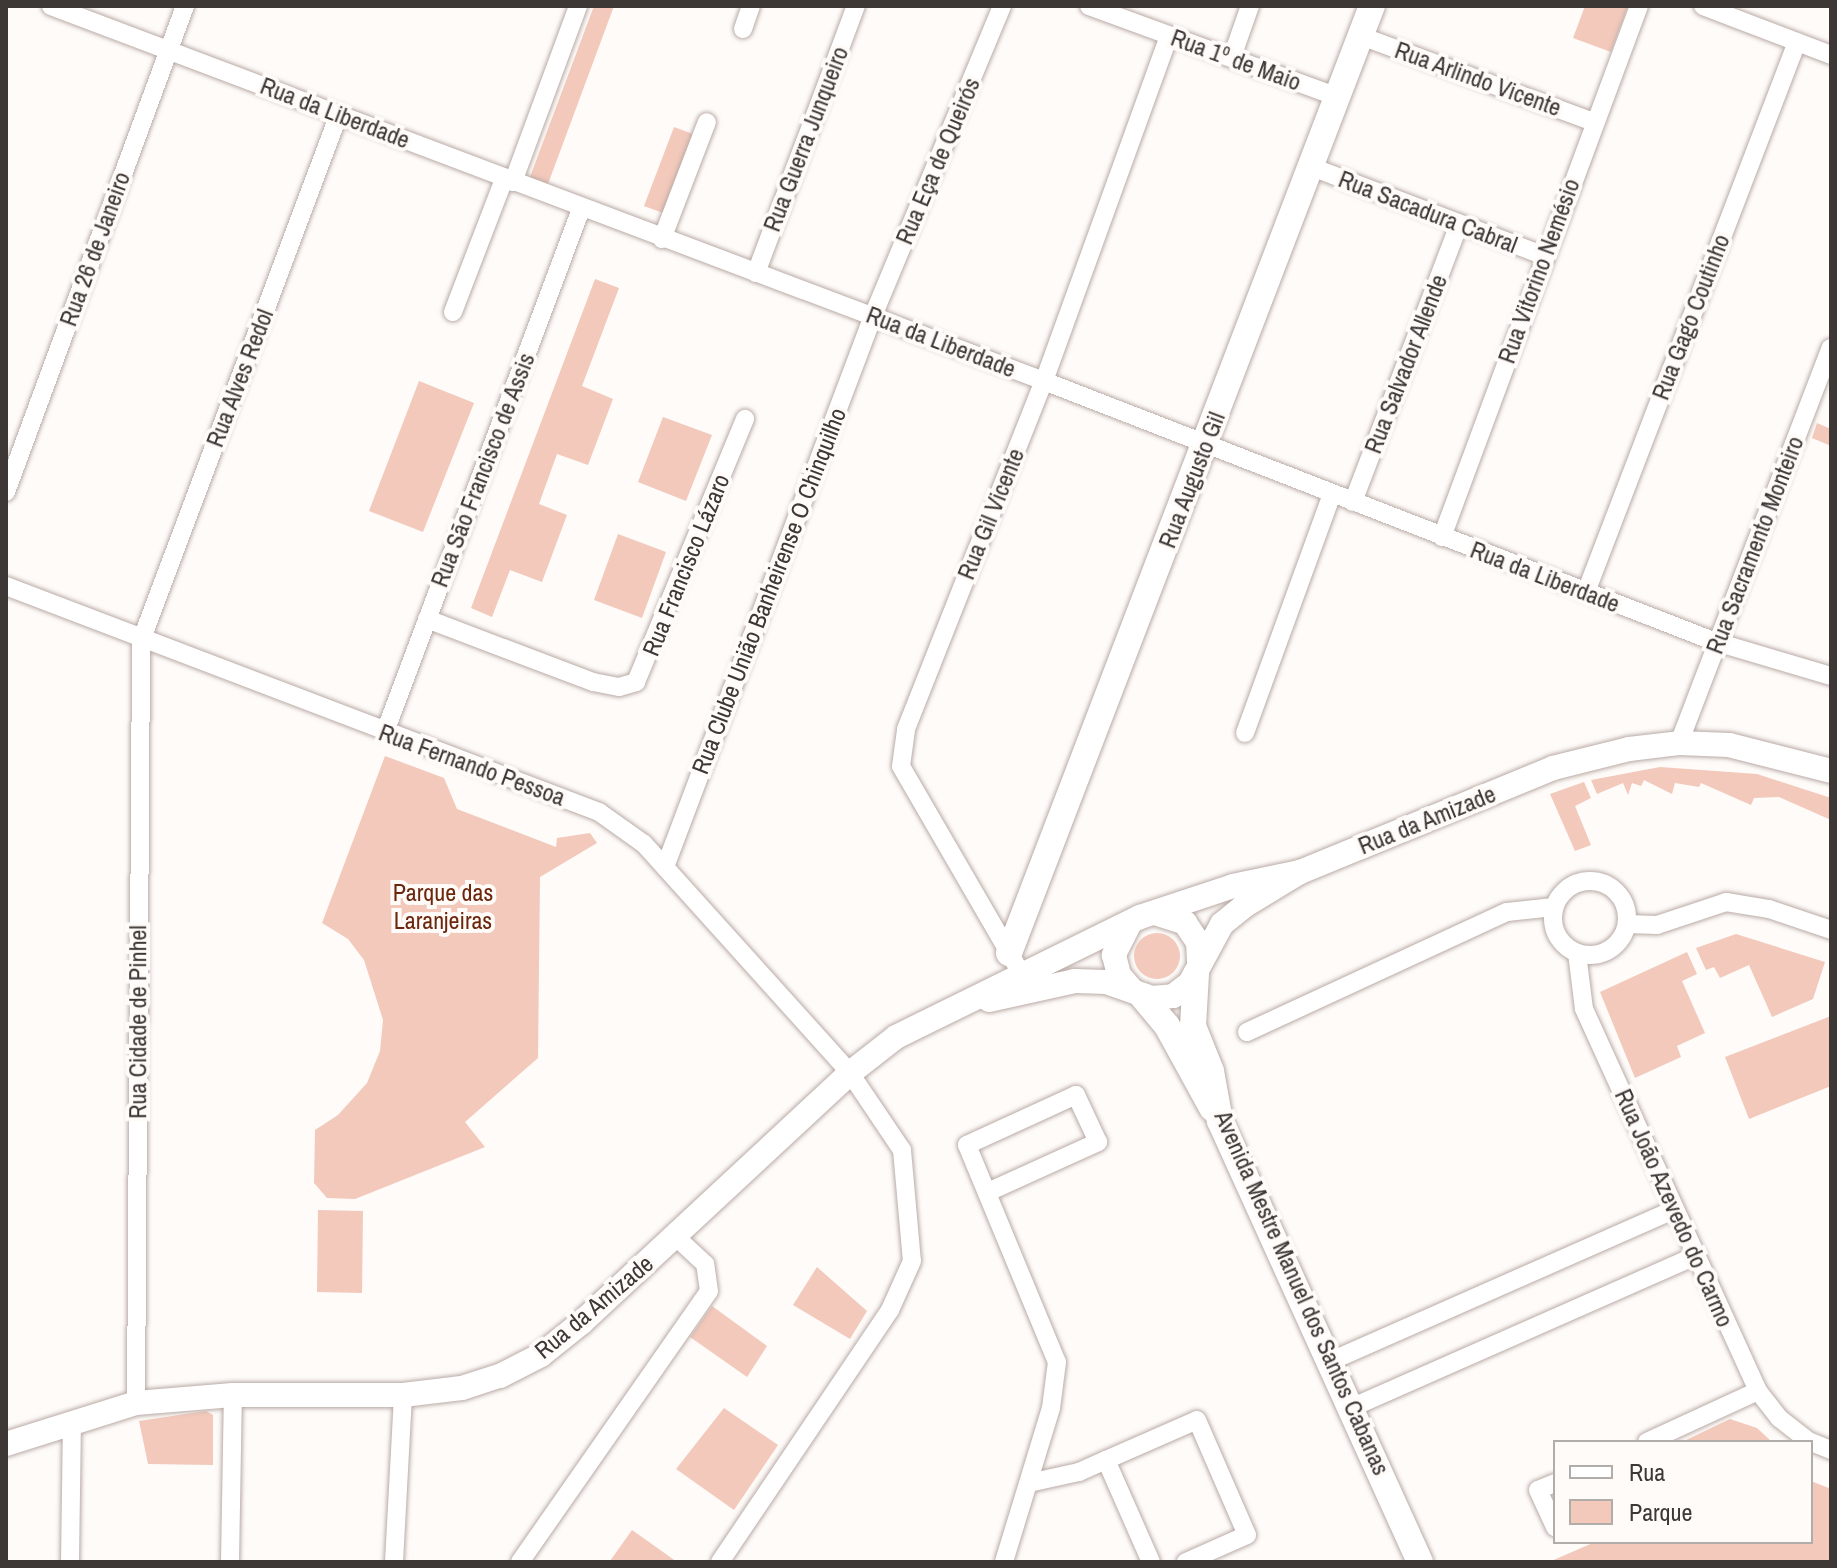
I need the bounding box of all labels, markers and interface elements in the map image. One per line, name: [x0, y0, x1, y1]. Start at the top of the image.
street label: Rua 1º de Maio: [1167, 23, 1305, 97]
street label: Rua Arlindo Vicente: [1390, 35, 1566, 123]
street label: Rua Guerra Junqueiro: [757, 42, 855, 236]
street label: Rua da Liberdade: [256, 71, 414, 155]
street label: Rua Eça de Queirós: [890, 73, 986, 249]
street label: Rua Sacadura Cabral: [1335, 165, 1521, 259]
street label: Rua 26 de Janeiro: [54, 168, 136, 330]
street label: Rua Vitorino Nemésio: [1492, 175, 1586, 367]
street label: Rua Gago Coutinho: [1646, 230, 1736, 404]
street label: Rua Salvador Allende: [1358, 270, 1454, 458]
street label: Rua da Liberdade: [862, 300, 1020, 384]
street label: Rua Alves Redol: [200, 304, 280, 452]
street label: Rua São Francisco de Assis: [425, 348, 541, 592]
street label: Rua Clube União Banheirense O Chinquilho: [686, 404, 852, 778]
street label: Rua Augusto Gil: [1153, 407, 1231, 553]
street label: Rua Sacramento Monteiro: [1700, 432, 1810, 658]
street label: Rua Gil Vicente: [952, 444, 1030, 584]
street label: Rua Francisco Lázaro: [636, 470, 736, 660]
street label: Rua da Liberdade: [1466, 535, 1624, 619]
street label: Rua Fernando Pessoa: [375, 718, 569, 812]
street label: Rua da Amizade: [1354, 779, 1500, 861]
park label: Parque das Laranjeiras: [393, 879, 493, 935]
street label: Rua Cidade de Pinhel: [124, 925, 152, 1119]
street label: Rua João Azevedo do Carmo: [1608, 1084, 1740, 1332]
street label: Avenida Mestre Manuel dos Santos Cabanas: [1208, 1106, 1396, 1480]
street label: Rua da Amizade: [529, 1249, 659, 1365]
legend: [1553, 1440, 1813, 1544]
text: Rua: [1629, 1456, 1665, 1488]
text: Parque: [1629, 1496, 1692, 1528]

